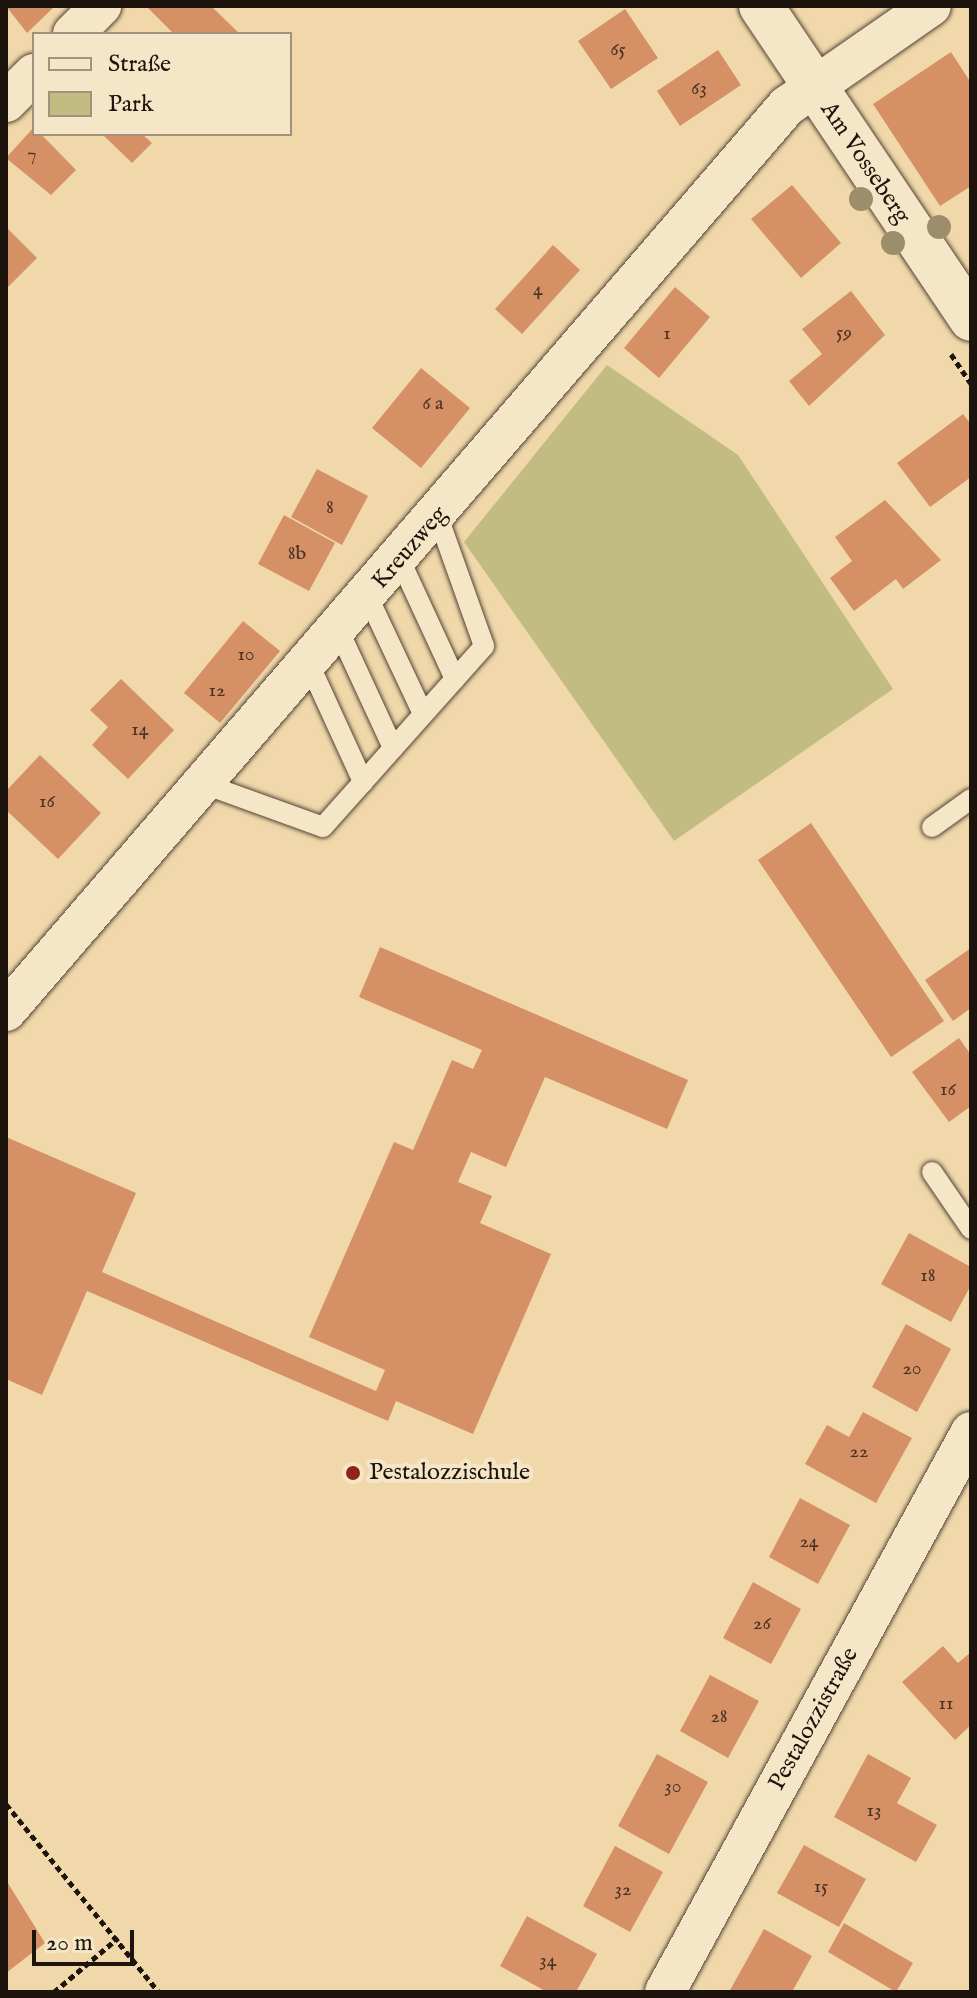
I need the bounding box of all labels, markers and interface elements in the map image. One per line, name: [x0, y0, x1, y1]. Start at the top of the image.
legend: [32, 32, 292, 136]
house number: 65: [610, 37, 626, 61]
text: Straße: [108, 49, 171, 80]
house number: 63: [691, 76, 707, 100]
text: Park: [108, 89, 154, 120]
street label: Am Vosseberg: [814, 97, 916, 229]
house number: 7: [27, 142, 37, 166]
house number: 4: [533, 277, 543, 301]
house number: 59: [836, 320, 852, 344]
house number: 1: [663, 321, 671, 345]
house number: 6 a: [422, 391, 444, 415]
house number: 8: [326, 495, 334, 519]
street label: Kreuzweg: [366, 501, 454, 595]
house number: 8b: [288, 541, 306, 565]
house number: 10: [237, 642, 255, 666]
house number: 12: [209, 678, 225, 702]
house number: 14: [131, 717, 149, 741]
house number: 16: [39, 789, 55, 813]
house number: 16: [940, 1077, 956, 1101]
house number: 18: [920, 1263, 936, 1287]
house number: 20: [902, 1356, 922, 1380]
house number: 22: [850, 1439, 868, 1463]
place label: Pestalozzischule: [369, 1459, 530, 1487]
marker: Pestalozzischule: [344, 1464, 362, 1482]
house number: 24: [799, 1529, 819, 1553]
house number: 26: [753, 1611, 771, 1635]
street label: Pestalozzistraße: [763, 1643, 865, 1795]
house number: 11: [939, 1691, 953, 1715]
house number: 28: [710, 1704, 728, 1728]
house number: 30: [664, 1774, 682, 1798]
house number: 13: [867, 1798, 881, 1822]
house number: 15: [814, 1874, 828, 1898]
house number: 32: [615, 1877, 631, 1901]
scale bar: [36, 1914, 138, 1964]
text: 20 m: [46, 1928, 93, 1959]
house number: 34: [539, 1948, 557, 1972]

